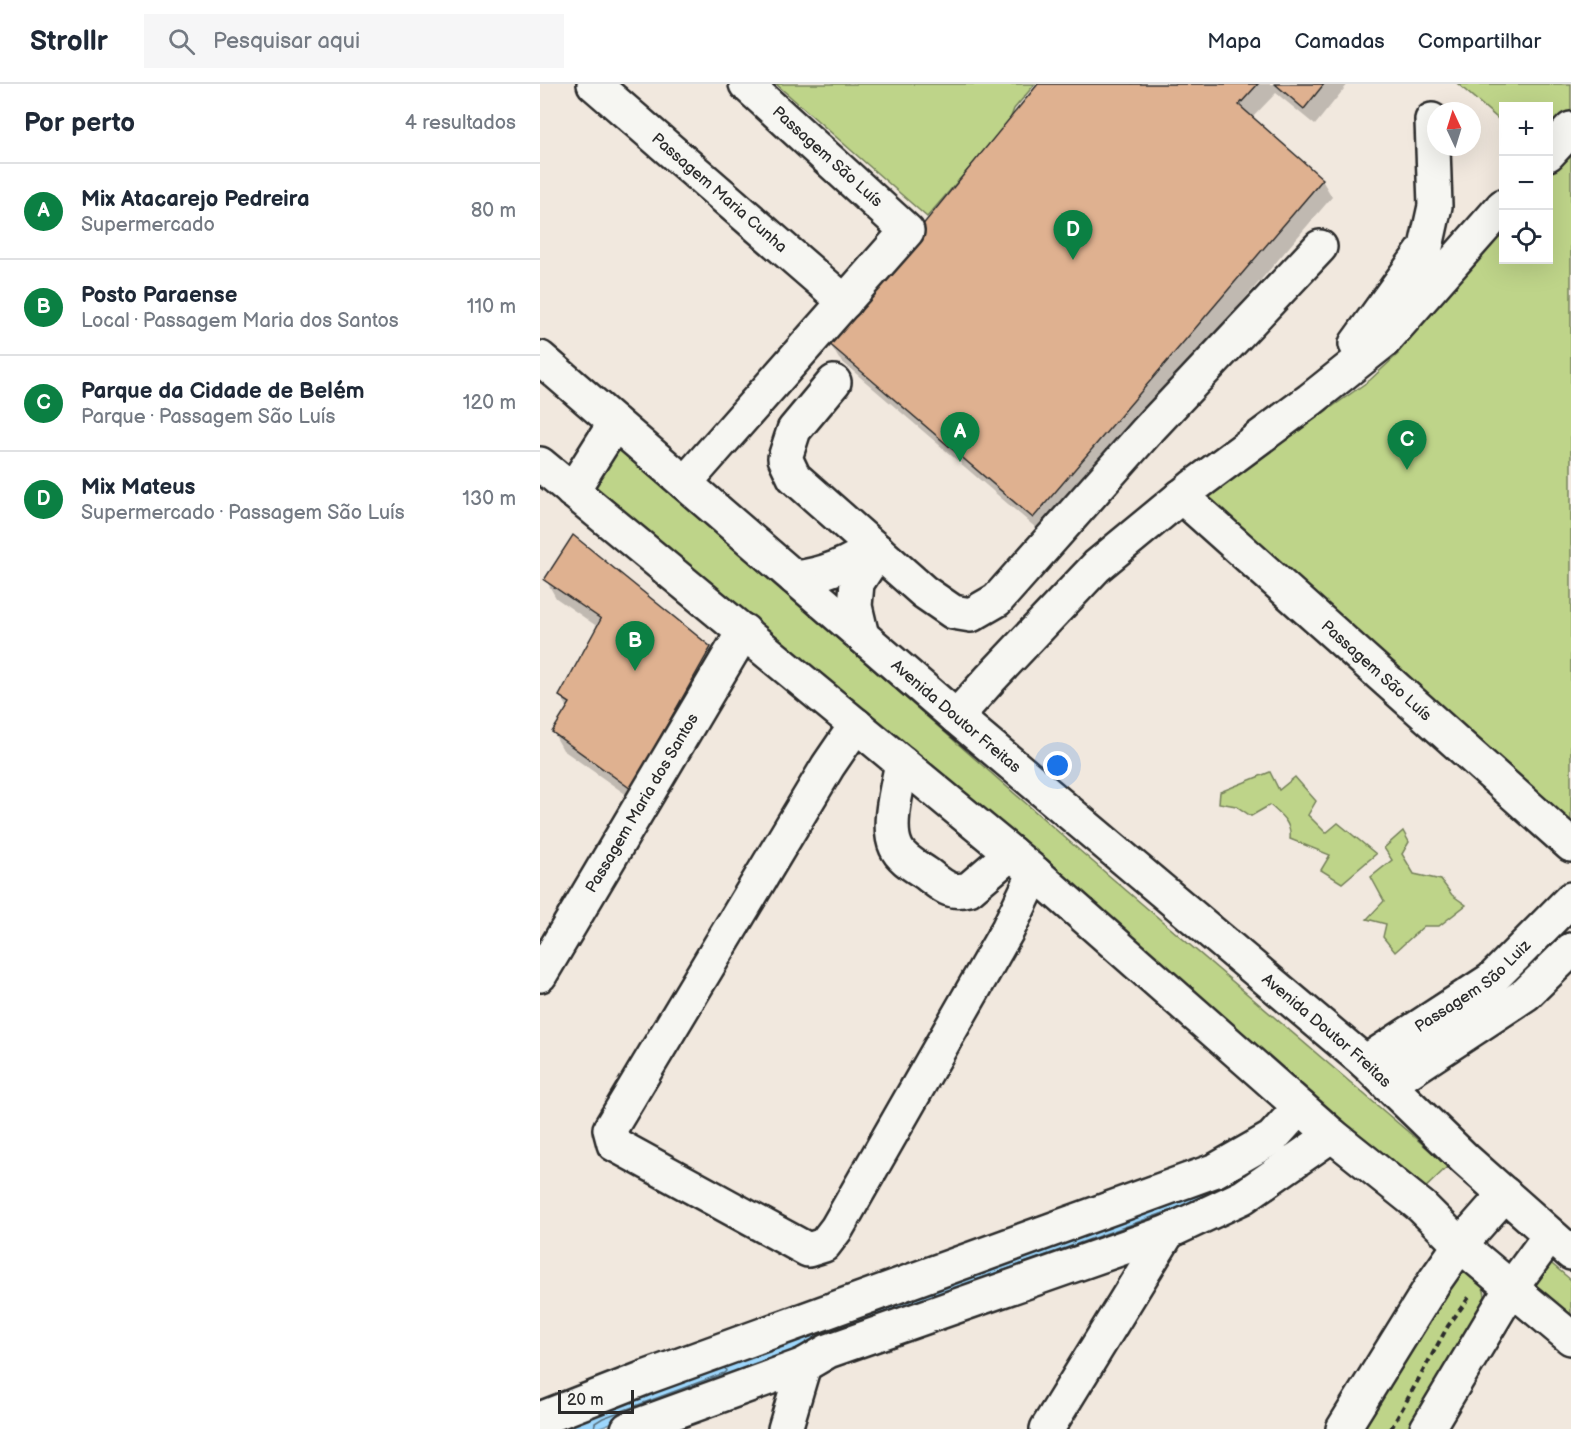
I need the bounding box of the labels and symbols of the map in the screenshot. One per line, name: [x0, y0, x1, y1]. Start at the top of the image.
north arrow: [1427, 102, 1481, 156]
street label: Passagem São Luís: [768, 103, 886, 211]
street label: Passagem Maria Cunha: [648, 129, 791, 257]
pin: D: [1054, 210, 1092, 260]
pin: A: [940, 412, 980, 462]
pin: C: [1388, 420, 1426, 470]
street label: Passagem São Luís: [1317, 616, 1435, 725]
pin: B: [616, 622, 655, 671]
street label: Avenida Doutor Freitas: [887, 656, 1025, 777]
street label: Passagem Maria dos Santos: [582, 710, 702, 896]
your location: [1043, 751, 1072, 780]
street label: Passagem São Luiz: [1411, 936, 1535, 1036]
street label: Avenida Doutor Freitas: [1258, 970, 1395, 1092]
scale bar: [558, 1387, 634, 1414]

